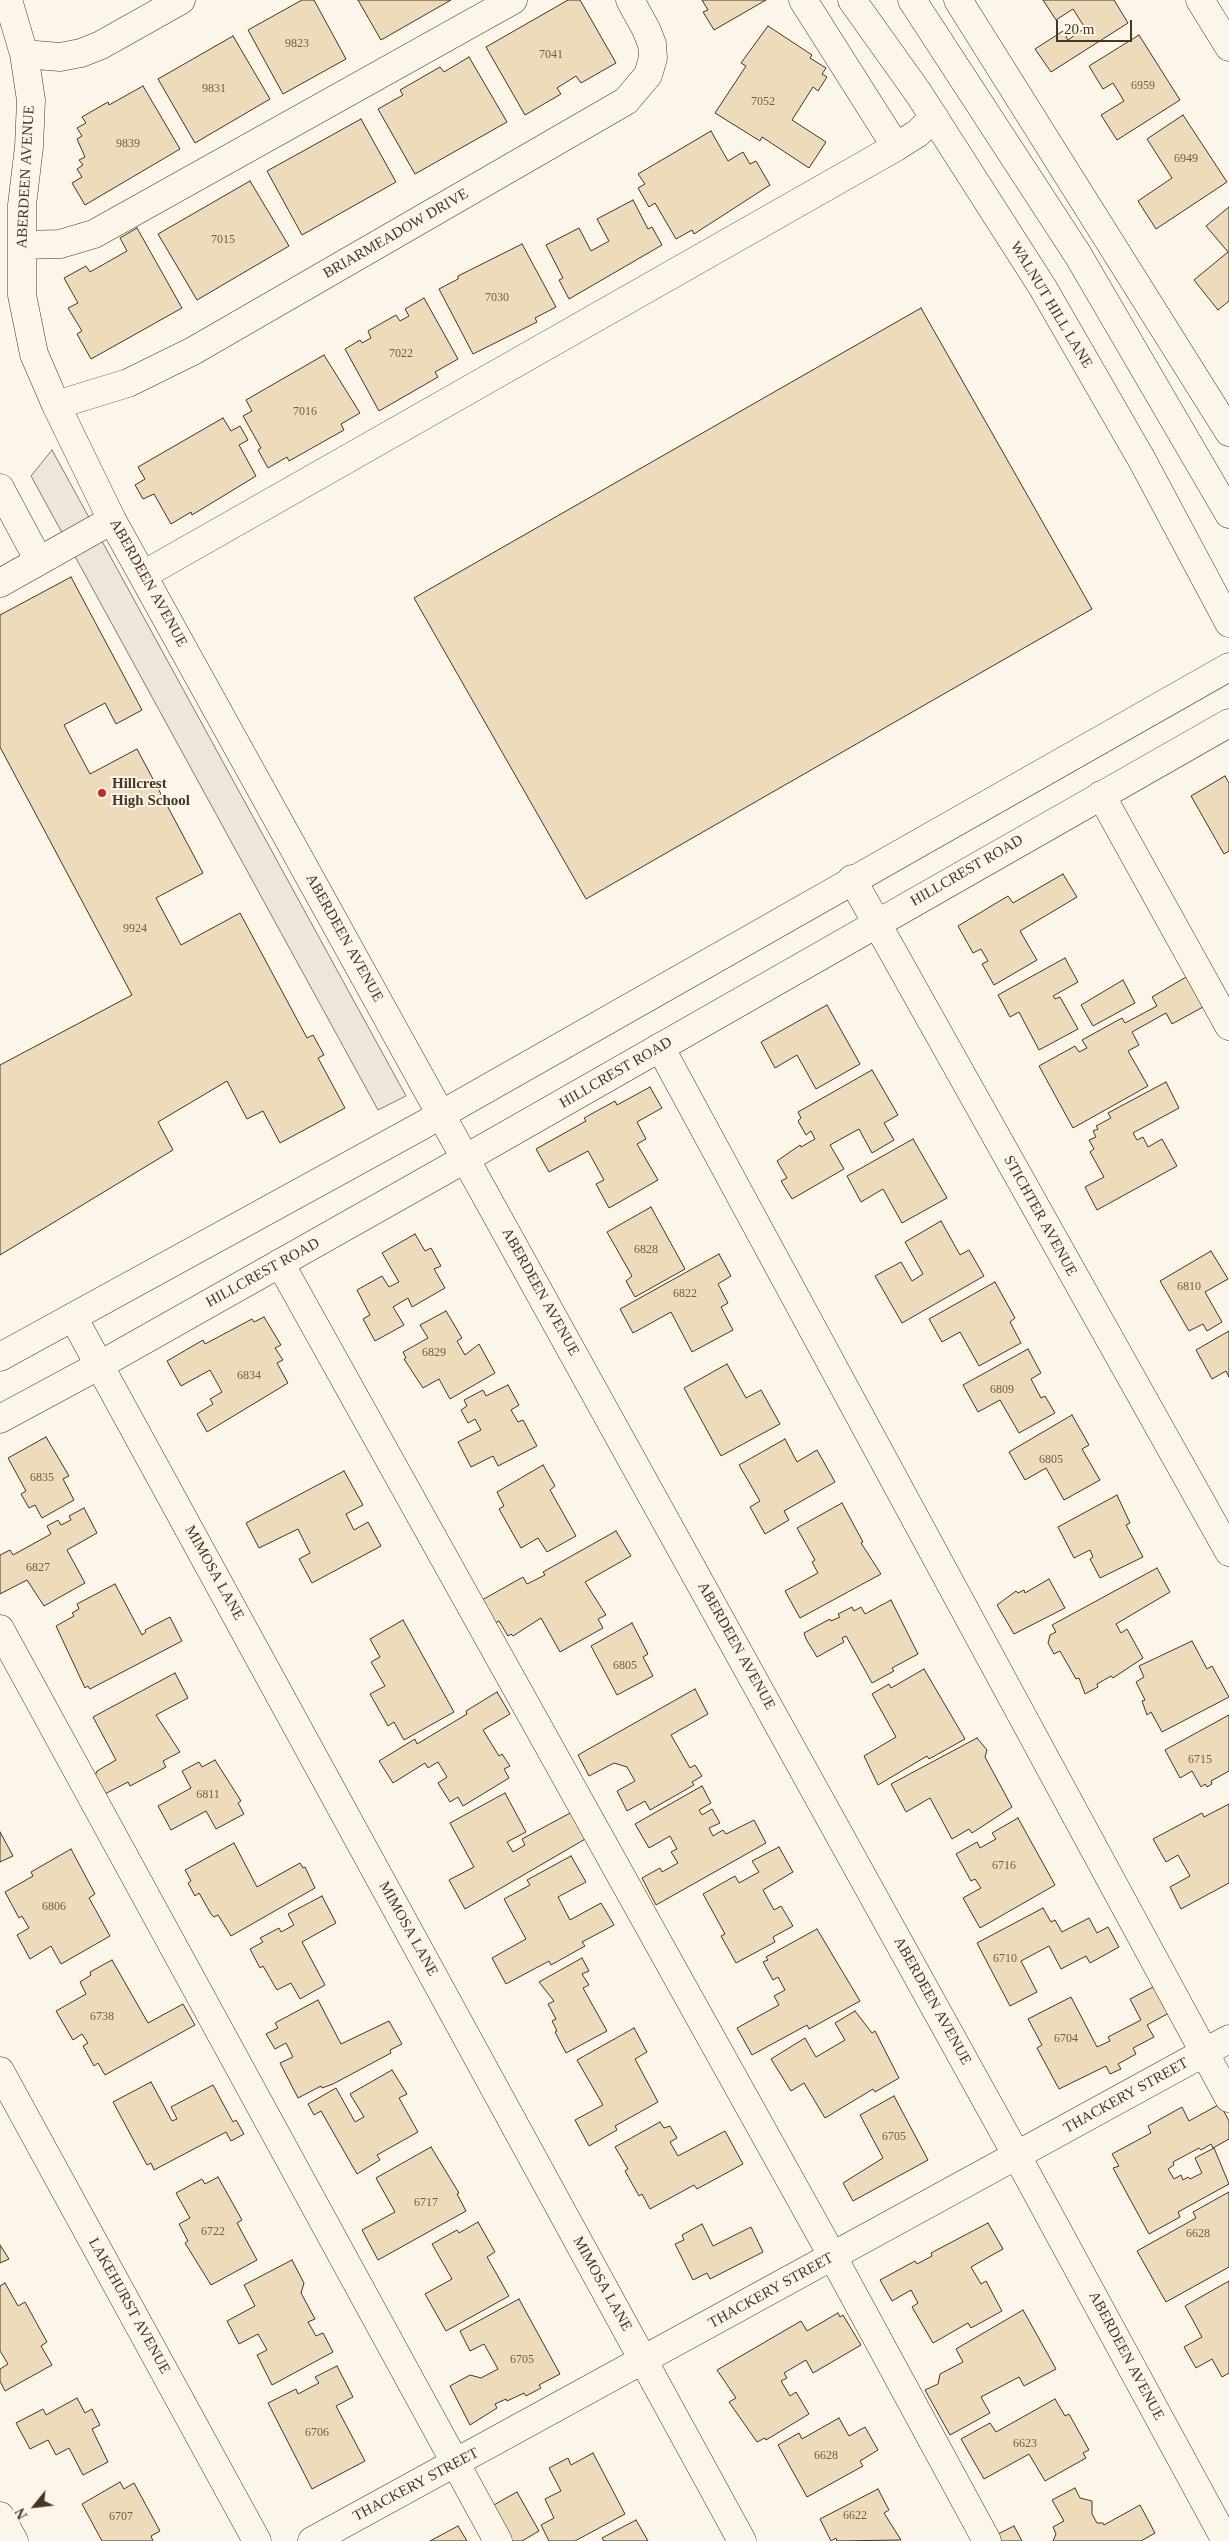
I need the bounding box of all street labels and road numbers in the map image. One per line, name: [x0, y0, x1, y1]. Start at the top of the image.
street label: ABERDEEN AVENUE: [13, 105, 39, 249]
street label: BRIARMEADOW DRIVE: [320, 185, 472, 283]
street label: WALNUT HILL LANE: [1006, 238, 1096, 372]
street label: ABERDEEN AVENUE: [105, 516, 191, 650]
street label: HILLCREST ROAD: [907, 831, 1027, 911]
street label: ABERDEEN AVENUE: [301, 871, 387, 1005]
street label: HILLCREST ROAD: [556, 1033, 676, 1113]
street label: STICHTER AVENUE: [999, 1153, 1081, 1279]
street label: ABERDEEN AVENUE: [497, 1225, 583, 1359]
street label: HILLCREST ROAD: [203, 1234, 323, 1312]
street label: MIMOSA LANE: [181, 1523, 247, 1623]
street label: ABERDEEN AVENUE: [693, 1579, 779, 1713]
street label: MIMOSA LANE: [375, 1879, 441, 1979]
street label: ABERDEEN AVENUE: [889, 1934, 975, 2068]
street label: THACKERY STREET: [1061, 2054, 1191, 2138]
street label: MIMOSA LANE: [569, 2234, 635, 2334]
street label: LAKEHURST AVENUE: [84, 2235, 174, 2377]
street label: THACKERY STREET: [706, 2249, 836, 2333]
street label: ABERDEEN AVENUE: [1084, 2288, 1168, 2424]
street label: THACKERY STREET: [350, 2444, 482, 2526]

